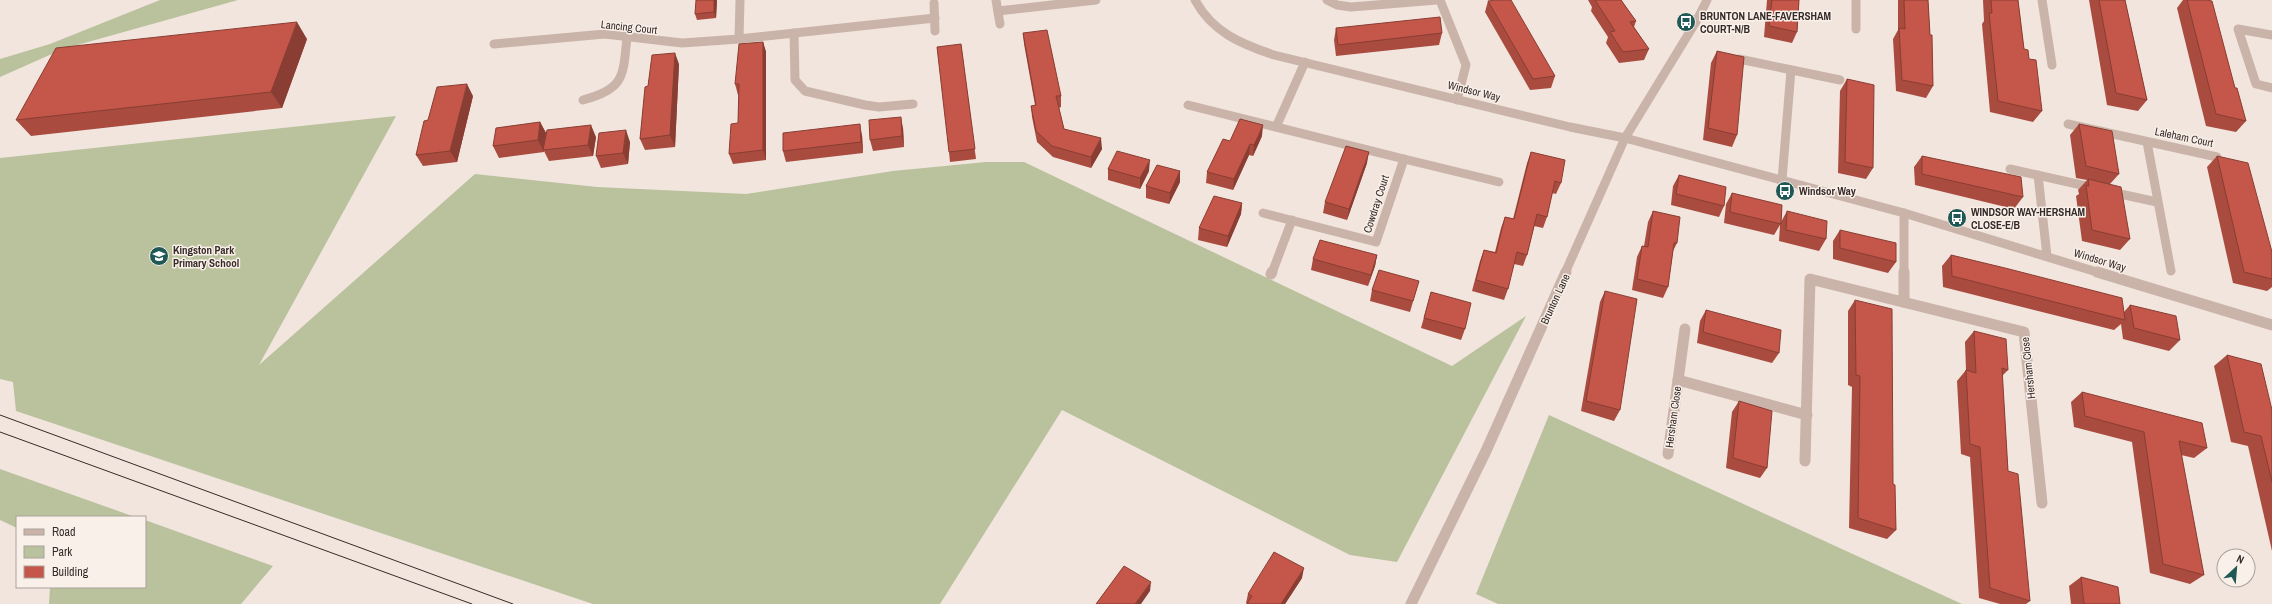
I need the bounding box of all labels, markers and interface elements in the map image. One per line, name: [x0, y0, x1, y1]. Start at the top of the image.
place label: BRUNTON LANE-FAVERSHAM COURT-N/B: [1700, 9, 1831, 36]
bus stop icon: BRUNTON LANE-FAVERSHAM COURT-N/B: [1675, 11, 1697, 33]
street label: Lancing Court: [600, 17, 658, 37]
street label: Windsor Way: [1446, 78, 1502, 104]
street label: Laleham Court: [2154, 124, 2215, 150]
street label: Cowdray Court: [1360, 173, 1392, 235]
bus stop icon: Windsor Way: [1774, 180, 1796, 202]
place label: Windsor Way: [1799, 184, 1856, 198]
place label: WINDSOR WAY-HERSHAM CLOSE-E/B: [1971, 205, 2085, 232]
bus stop icon: WINDSOR WAY-HERSHAM CLOSE-E/B: [1946, 207, 1968, 229]
place label: Kingston Park Primary School: [173, 243, 239, 270]
school or university icon: Kingston Park Primary School: [148, 245, 170, 267]
street label: Windsor Way: [2072, 245, 2128, 275]
street label: Brunton Lane: [1537, 271, 1573, 327]
street label: Hersham Close: [2018, 336, 2038, 400]
street label: Hersham Close: [1662, 385, 1684, 449]
legend: [16, 516, 146, 588]
text: Road: [52, 524, 76, 540]
text: Park: [52, 544, 72, 560]
north arrow: [2216, 548, 2256, 588]
text: N: [2234, 551, 2246, 567]
text: Building: [52, 564, 89, 580]

